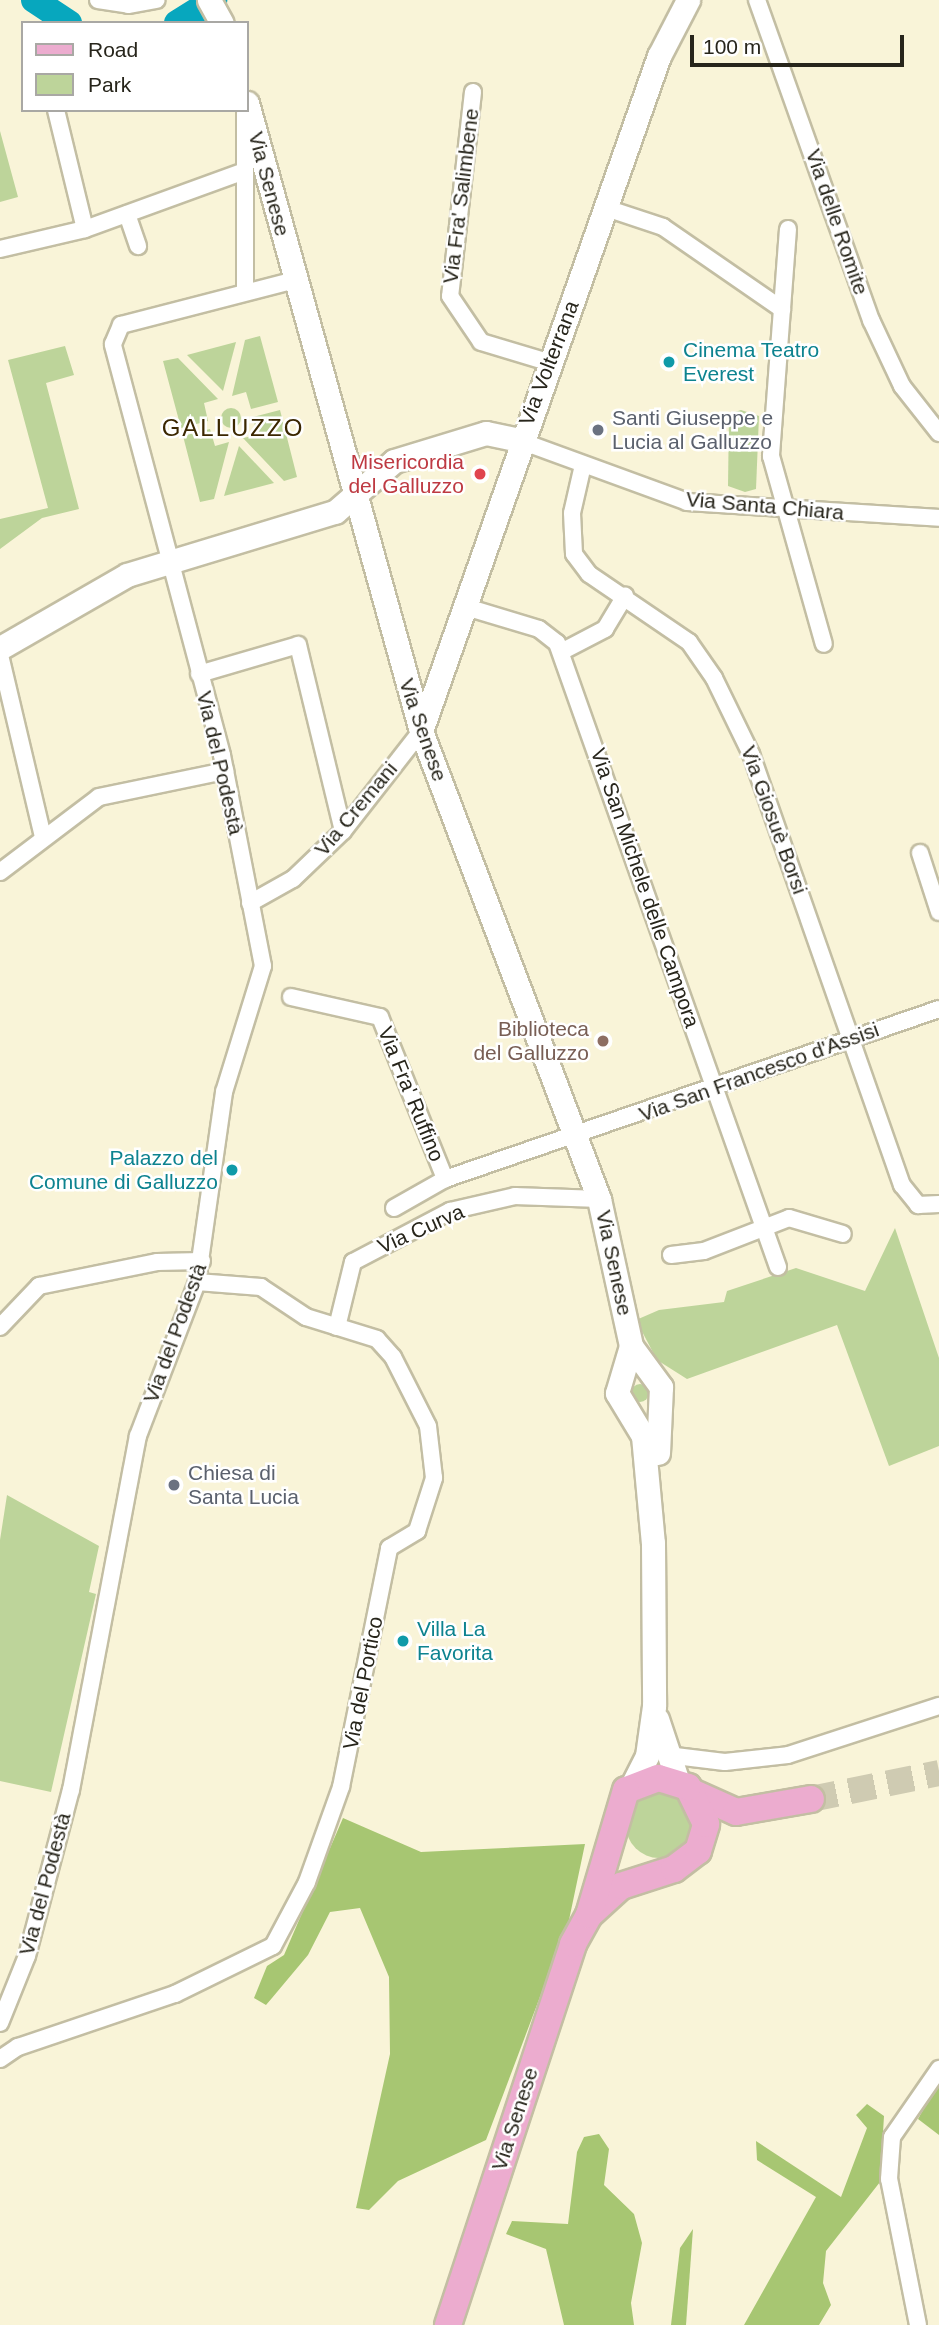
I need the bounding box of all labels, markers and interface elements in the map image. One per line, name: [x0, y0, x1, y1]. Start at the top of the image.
legend: [21, 21, 248, 112]
scale bar: [694, 21, 908, 65]
text: 100 m: [703, 35, 761, 58]
text: Road: [88, 38, 138, 61]
text: Park: [88, 73, 131, 96]
street label: Via Fra' Salimbene: [438, 107, 484, 285]
street label: Via Senese: [243, 129, 295, 239]
street label: Via delle Romite: [800, 146, 874, 298]
street label: Via Volterrana: [514, 297, 584, 429]
place label: Cinema Teatro Everest: [683, 337, 820, 387]
marker: Cinema Teatro Everest: [661, 354, 677, 370]
place label: Santi Giuseppe e Lucia al Galluzzo: [612, 405, 773, 455]
district label: GALLUZZO: [163, 414, 303, 442]
marker: Santi Giuseppe e Lucia al Galluzzo: [590, 422, 606, 438]
place label: Misericordia del Galluzzo: [348, 449, 464, 499]
marker: Misericordia del Galluzzo: [470, 464, 490, 484]
street label: Via Santa Chiara: [685, 487, 845, 525]
street label: Via Senese: [394, 675, 452, 785]
street label: Via del Podestà: [191, 689, 249, 837]
street label: Via Giosuè Borsi: [735, 742, 813, 898]
street label: Via San Michele delle Campora: [585, 745, 705, 1031]
street label: Via Cremani: [309, 757, 403, 861]
place label: Biblioteca del Galluzzo: [473, 1016, 589, 1066]
street label: Via San Francesco d'Assisi: [636, 1017, 882, 1127]
street label: Via Fra' Ruffino: [372, 1023, 450, 1165]
marker: Biblioteca del Galluzzo: [595, 1033, 611, 1049]
place label: Palazzo del Comune di Galluzzo: [29, 1145, 218, 1195]
marker: Palazzo del Comune di Galluzzo: [224, 1162, 240, 1178]
street label: Via Curva: [374, 1199, 468, 1259]
street label: Via Senese: [591, 1208, 637, 1318]
street label: Via del Podestà: [138, 1260, 212, 1406]
place label: Chiesa di Santa Lucia: [188, 1460, 299, 1510]
marker: Chiesa di Santa Lucia: [166, 1477, 182, 1493]
street label: Via del Portico: [338, 1614, 388, 1752]
place label: Villa La Favorita: [417, 1616, 493, 1666]
marker: Villa La Favorita: [395, 1633, 411, 1649]
street label: Via del Podestà: [14, 1810, 76, 1958]
street label: Via Senese: [486, 2064, 544, 2174]

